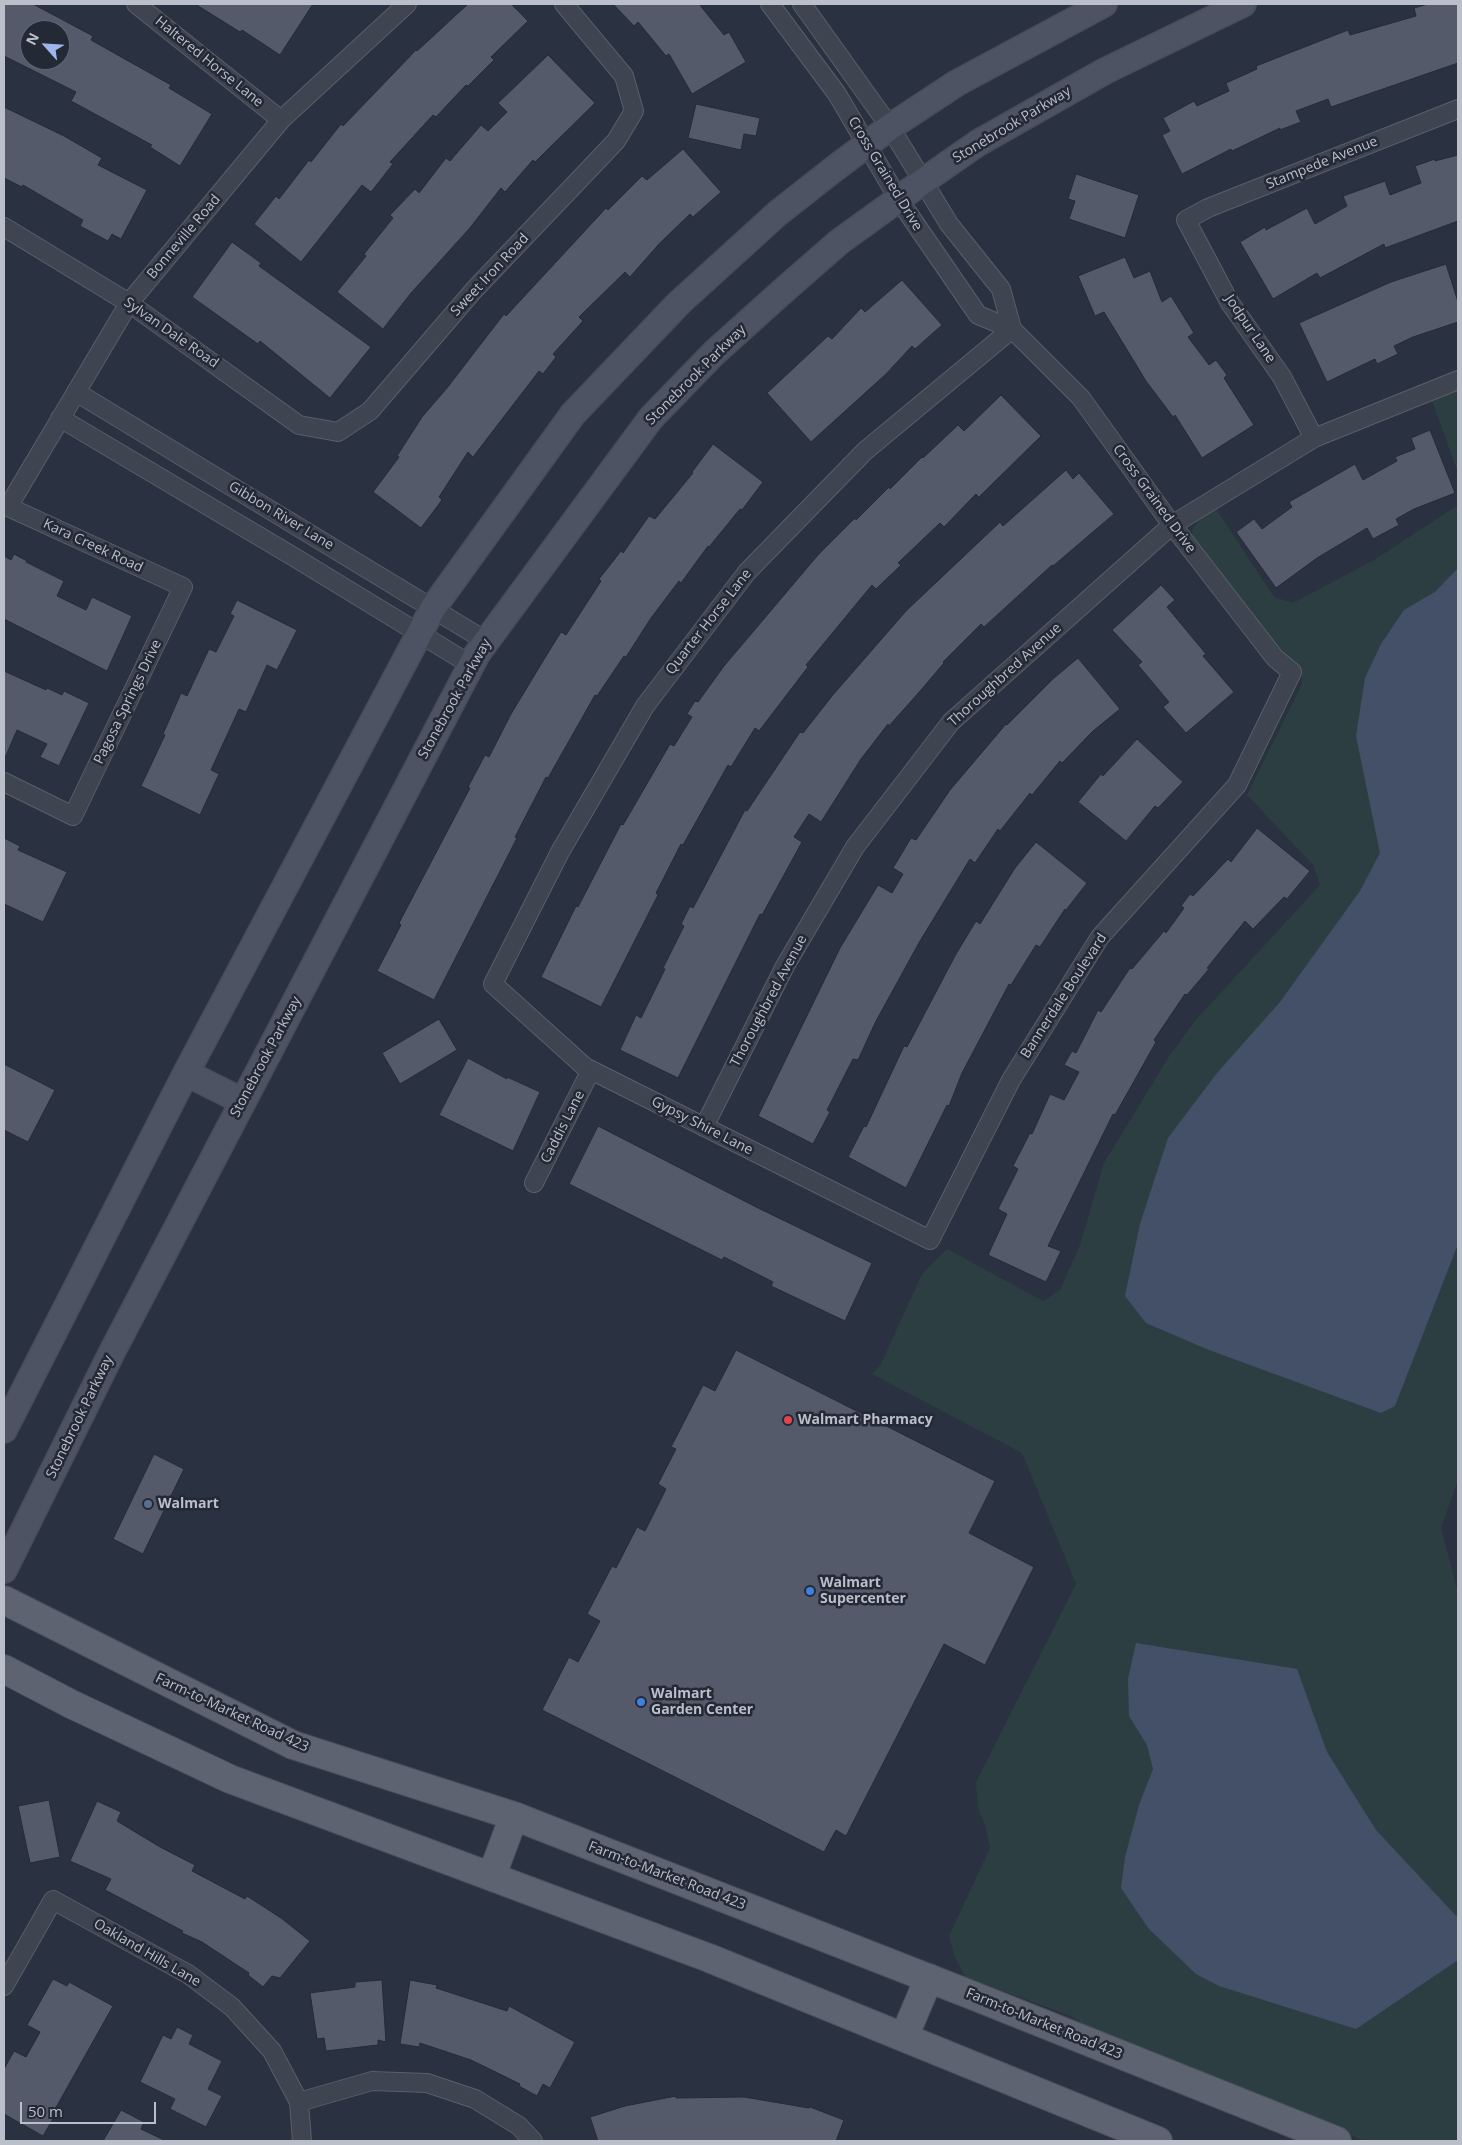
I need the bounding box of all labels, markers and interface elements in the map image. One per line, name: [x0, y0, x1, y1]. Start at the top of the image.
street label: Haltered Horse Lane: [151, 13, 267, 111]
north arrow: [20, 20, 70, 70]
text: N: [21, 29, 43, 48]
street label: Stonebrook Parkway: [950, 83, 1074, 167]
street label: Cross Grained Drive: [844, 114, 926, 234]
street label: Stampede Avenue: [1264, 133, 1380, 193]
street label: Bonneville Road: [144, 191, 224, 283]
street label: Sweet Iron Road: [448, 230, 532, 320]
street label: Jodpur Lane: [1221, 292, 1279, 366]
street label: Sylvan Dale Road: [120, 294, 222, 372]
street label: Stonebrook Parkway: [642, 321, 750, 429]
street label: Cross Grained Drive: [1109, 441, 1199, 557]
street label: Gibbon River Lane: [225, 478, 337, 554]
street label: Kara Creek Road: [40, 516, 146, 576]
street label: Quarter Horse Lane: [663, 566, 755, 678]
street label: Thoroughbred Avenue: [945, 620, 1065, 730]
street label: Stonebrook Parkway: [415, 636, 495, 762]
street label: Pagosa Springs Drive: [91, 637, 165, 767]
street label: Bannerdale Boulevard: [1017, 930, 1111, 1062]
street label: Thoroughbred Avenue: [727, 932, 811, 1070]
street label: Stonebrook Parkway: [227, 994, 305, 1120]
street label: Caddis Lane: [538, 1088, 588, 1166]
street label: Gypsy Shire Lane: [648, 1093, 756, 1159]
street label: Stonebrook Parkway: [43, 1353, 117, 1481]
place label: Walmart Pharmacy: [798, 1412, 933, 1428]
marker: Walmart Pharmacy: [782, 1414, 794, 1426]
place label: Walmart: [158, 1496, 219, 1512]
marker: Walmart: [142, 1498, 154, 1510]
place label: Walmart Supercenter: [820, 1575, 906, 1608]
marker: Walmart Supercenter: [804, 1585, 816, 1597]
street label: Farm-to-Market Road 423: [153, 1670, 311, 1756]
place label: Walmart Garden Center: [651, 1686, 753, 1718]
marker: Walmart Garden Center: [635, 1696, 647, 1708]
street label: Farm-to-Market Road 423: [586, 1838, 748, 1914]
street label: Oakland Hills Lane: [90, 1916, 204, 1990]
street label: Farm-to-Market Road 423: [963, 1985, 1125, 2063]
scale bar: [22, 2092, 159, 2124]
text: 50 m: [28, 2101, 63, 2121]

